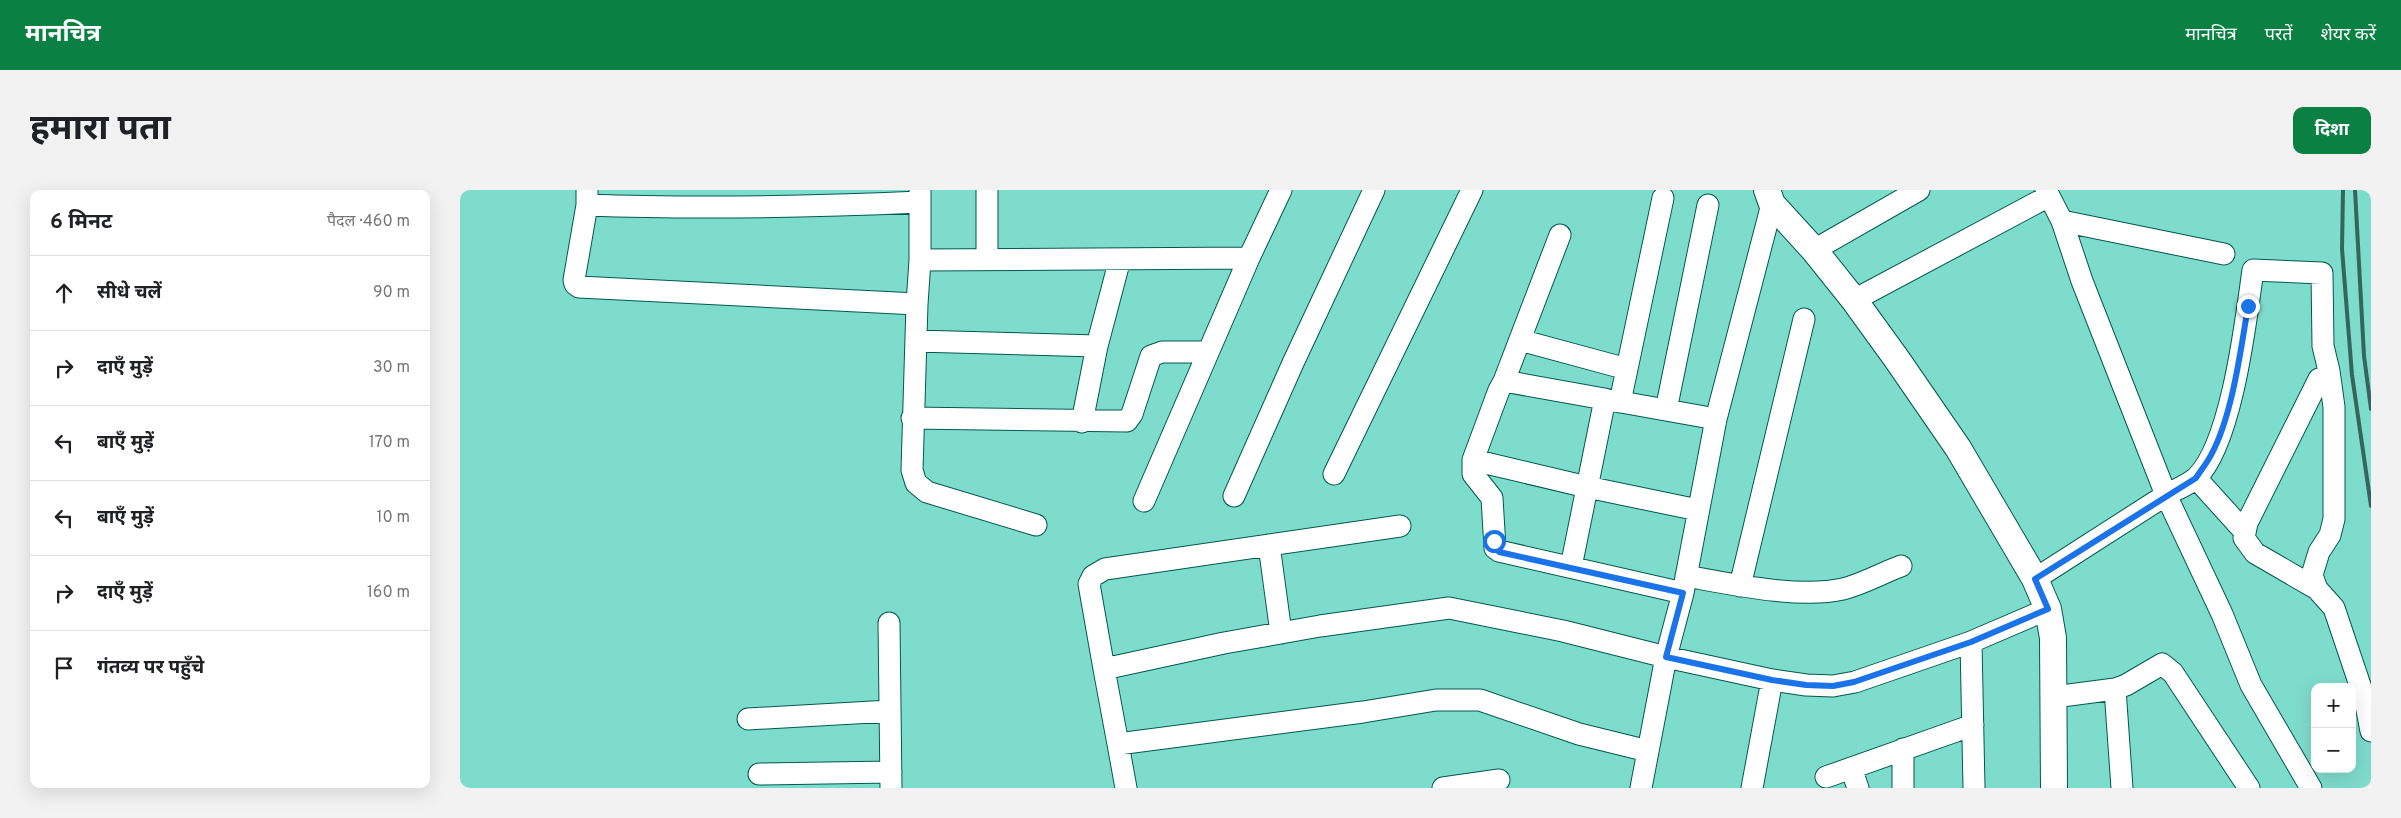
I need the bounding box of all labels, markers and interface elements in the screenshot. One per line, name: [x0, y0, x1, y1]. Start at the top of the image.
text: मानचित्र: [25, 20, 101, 50]
text: मानचित्र: [2185, 24, 2237, 47]
text: परतें: [2265, 24, 2293, 47]
text: शेयर करें: [2321, 24, 2376, 47]
button: दिशा: [2293, 107, 2371, 154]
text: हमारा पता: [30, 108, 171, 152]
text: 6 मिनट: [50, 209, 112, 236]
text: पैदल · 460 m: [327, 212, 410, 232]
icon: ahead: [50, 279, 78, 307]
text: सीधे चलें: [97, 281, 162, 305]
text: 90 m: [373, 283, 410, 303]
route end: [2237, 295, 2260, 318]
icon: right: [50, 354, 78, 382]
text: दाएँ मुड़ें: [97, 356, 153, 380]
text: 30 m: [373, 358, 410, 378]
icon: left: [50, 429, 78, 457]
text: बाएँ मुड़ें: [97, 431, 154, 455]
text: 170 m: [369, 433, 410, 453]
icon: left: [50, 504, 78, 532]
text: बाएँ मुड़ें: [97, 506, 154, 530]
text: 10 m: [376, 508, 410, 528]
route start: [1483, 530, 1506, 553]
icon: right: [50, 579, 78, 607]
text: दाएँ मुड़ें: [97, 581, 153, 605]
text: 160 m: [367, 583, 410, 603]
icon: arrive: [50, 654, 78, 682]
text: गंतव्य पर पहुँचे: [97, 656, 204, 680]
map controls: [2311, 683, 2356, 773]
button: +: [2311, 683, 2356, 728]
button: −: [2311, 728, 2356, 773]

